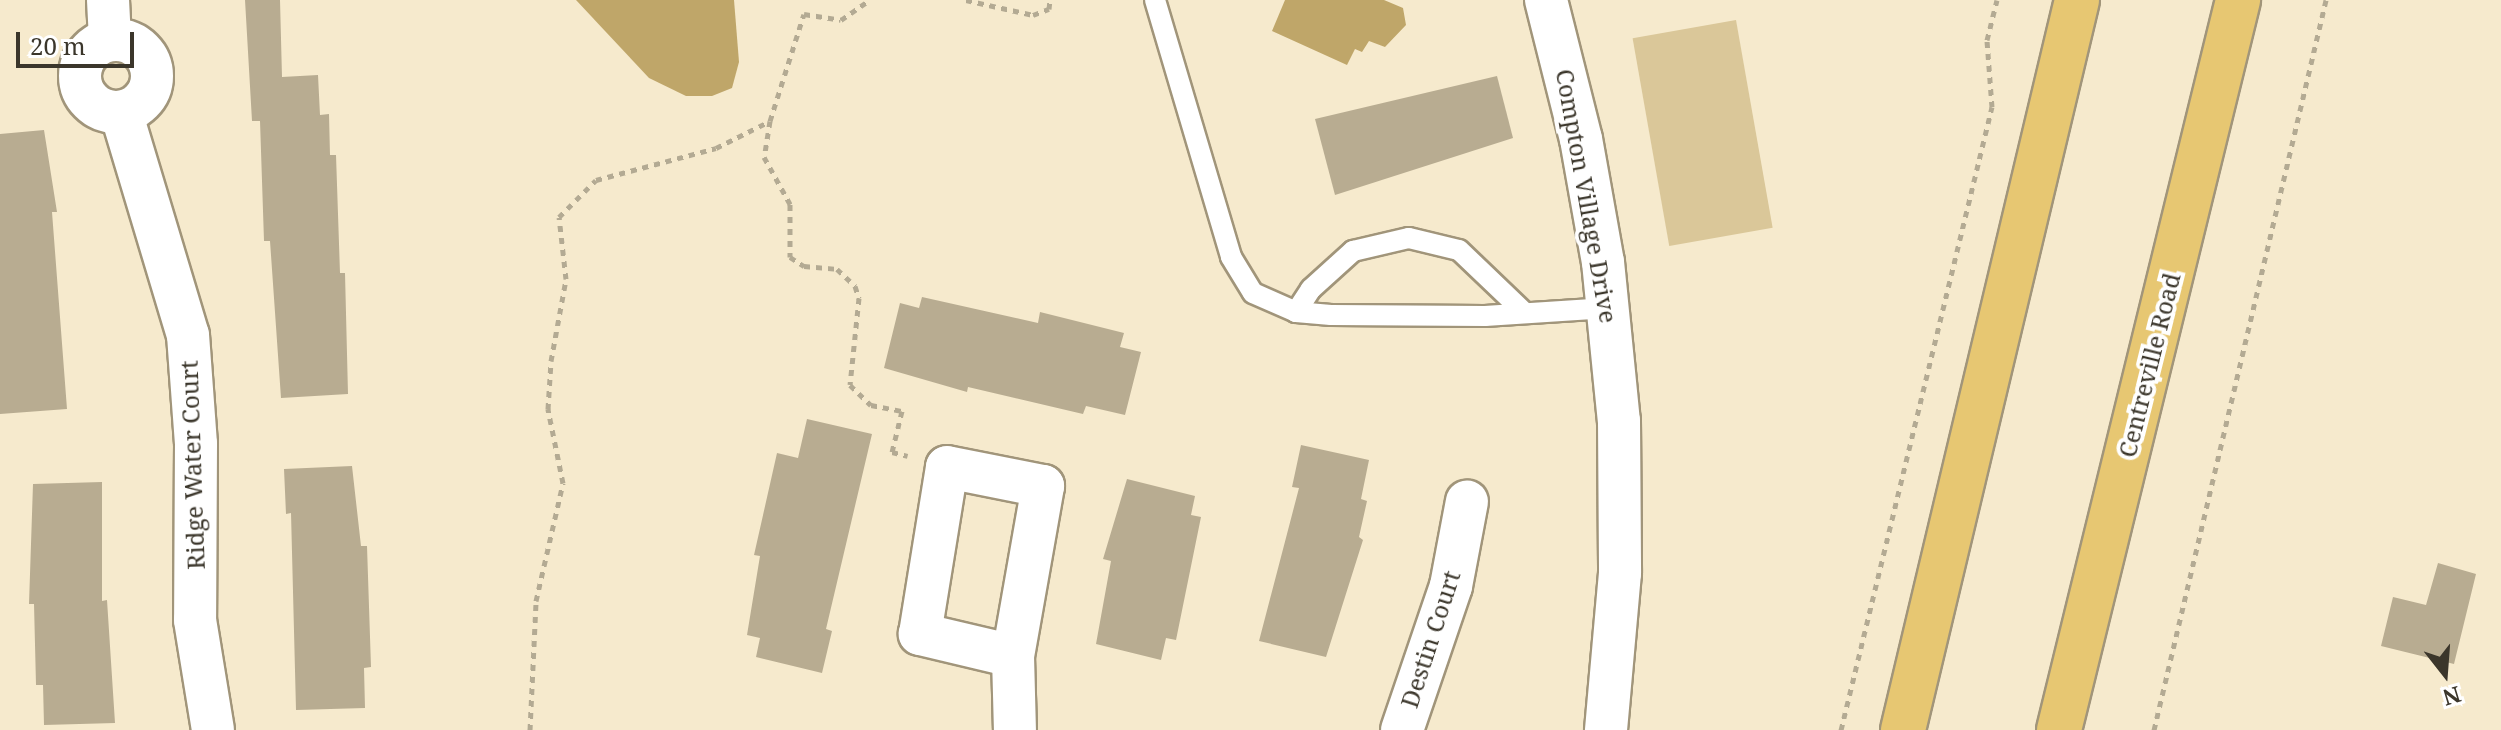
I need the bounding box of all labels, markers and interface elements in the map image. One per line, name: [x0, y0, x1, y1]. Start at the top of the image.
scale bar: [20, 16, 138, 66]
text: 20 m: [30, 29, 86, 62]
street label: Compton Village Drive: [1550, 67, 1624, 325]
street label: Centreville Road: [2112, 270, 2186, 460]
street label: Ridge Water Court: [174, 360, 210, 570]
street label: Destin Court: [1394, 567, 1466, 711]
north arrow: [2405, 634, 2485, 714]
text: N: [2439, 680, 2465, 714]

